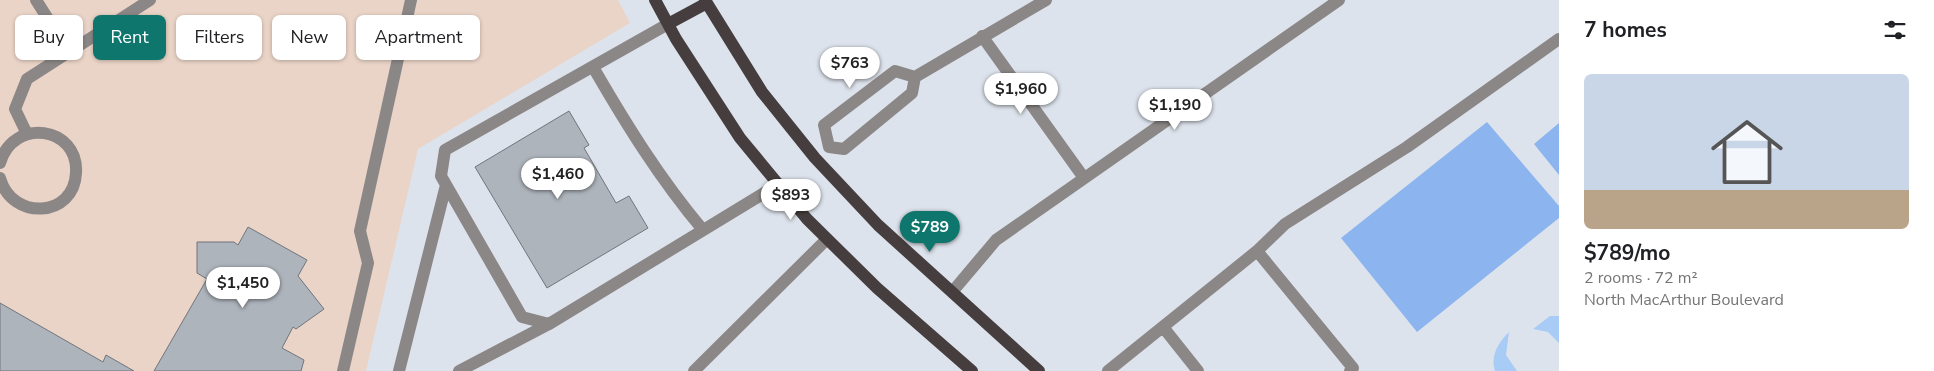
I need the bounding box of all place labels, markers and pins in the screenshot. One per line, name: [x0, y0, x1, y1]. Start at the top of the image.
pin: $763: [820, 46, 880, 89]
pin: $1,960: [980, 72, 1062, 115]
pin: $1,190: [1134, 88, 1216, 131]
pin: $1,460: [517, 158, 599, 200]
pin: $893: [761, 178, 821, 221]
pin: $789: [900, 210, 960, 253]
pin: $1,450: [202, 266, 284, 309]

